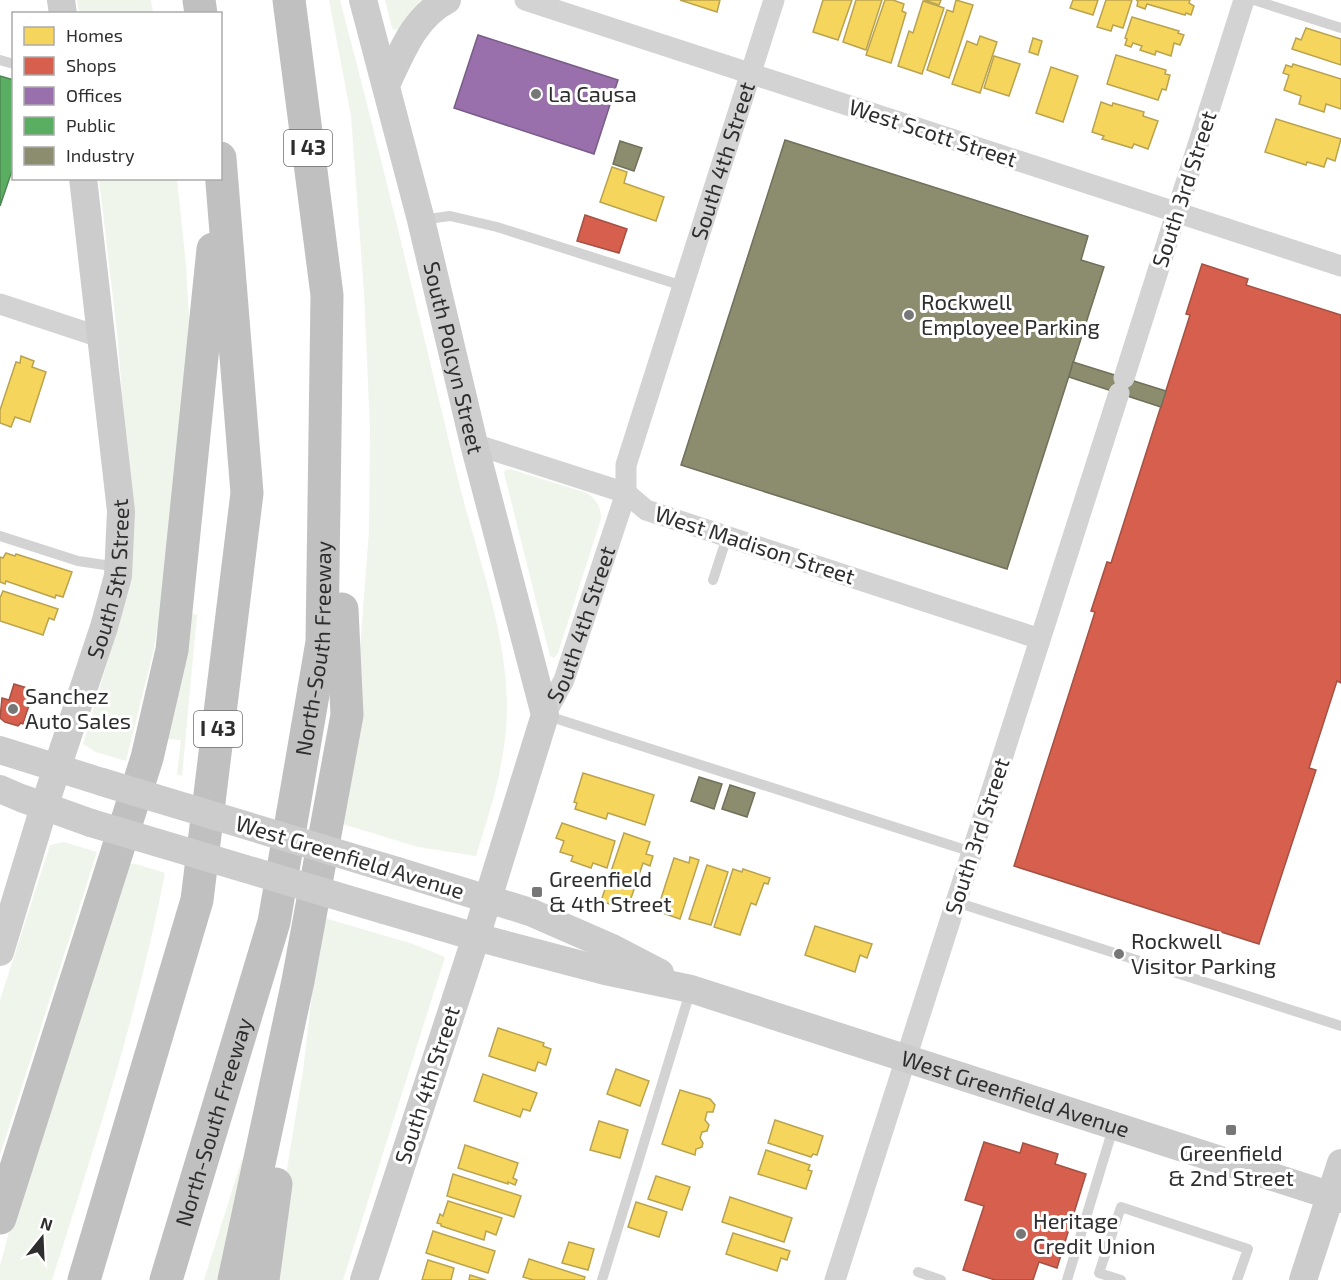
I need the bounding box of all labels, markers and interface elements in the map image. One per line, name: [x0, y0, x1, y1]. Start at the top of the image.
legend: [12, 12, 222, 180]
text: Homes: [66, 24, 123, 46]
text: Shops: [66, 54, 116, 76]
street label: South 4th Street: [685, 78, 759, 243]
place label: La Causa: [548, 80, 637, 106]
text: Offices: [66, 84, 122, 106]
marker: La Causa: [529, 87, 543, 101]
street label: West Scott Street: [846, 93, 1021, 171]
street label: South 3rd Street: [1146, 107, 1221, 270]
text: Public: [66, 114, 116, 136]
road number: I 43: [284, 130, 332, 166]
text: Industry: [66, 144, 135, 166]
street label: South Polcyn Street: [419, 259, 490, 456]
place label: Rockwell Employee Parking: [921, 288, 1100, 339]
marker: Rockwell Employee Parking: [902, 308, 916, 322]
street label: South 5th Street: [80, 498, 133, 662]
street label: West Madison Street: [652, 499, 859, 589]
street label: North-South Freeway: [289, 540, 335, 758]
street label: South 4th Street: [540, 542, 620, 707]
place label: Sanchez Auto Sales: [25, 682, 131, 733]
marker: Sanchez Auto Sales: [6, 702, 20, 716]
road number: I 43: [194, 711, 242, 747]
street label: South 3rd Street: [939, 754, 1014, 917]
street label: West Greenfield Avenue: [233, 809, 468, 903]
place label: Greenfield & 4th Street: [549, 865, 672, 916]
marker: Greenfield & 4th Street: [530, 885, 544, 899]
place label: Rockwell Visitor Parking: [1131, 927, 1276, 978]
marker: Rockwell Visitor Parking: [1112, 947, 1126, 961]
street label: South 4th Street: [388, 1003, 464, 1167]
street label: North-South Freeway: [169, 1014, 257, 1229]
street label: West Greenfield Avenue: [898, 1044, 1133, 1142]
marker: Greenfield & 2nd Street: [1224, 1123, 1238, 1137]
place label: Greenfield & 2nd Street: [1168, 1139, 1294, 1190]
place label: Heritage Credit Union: [1033, 1207, 1155, 1258]
north arrow: [12, 1208, 72, 1268]
text: N: [38, 1212, 55, 1234]
marker: Heritage Credit Union: [1014, 1227, 1028, 1241]

